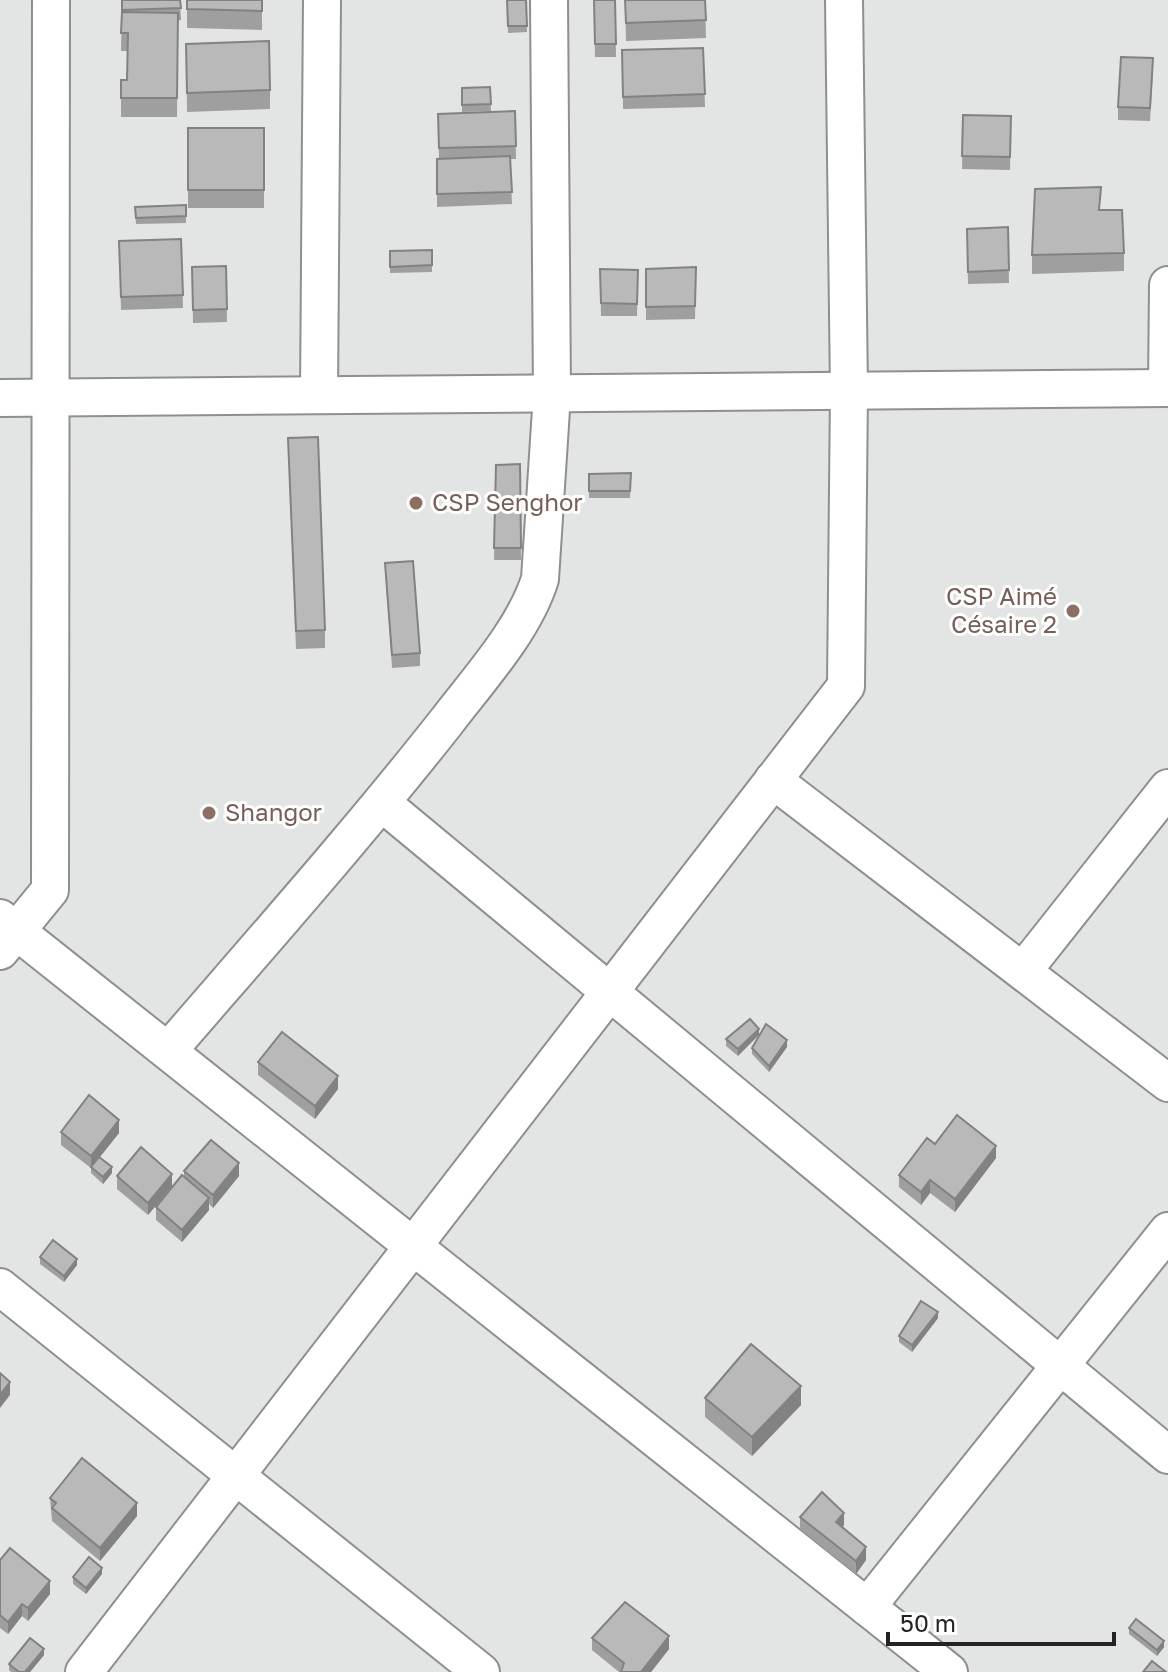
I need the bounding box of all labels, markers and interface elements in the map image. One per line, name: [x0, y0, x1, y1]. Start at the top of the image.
place label: CSP Senghor: [432, 487, 583, 516]
marker: CSP Senghor: [407, 494, 425, 512]
place label: CSP Aimé Césaire 2: [946, 581, 1057, 638]
marker: CSP Aimé Césaire 2: [1064, 602, 1082, 620]
place label: Shangor: [225, 797, 322, 826]
marker: Shangor: [200, 804, 218, 822]
scale bar: [888, 1596, 1114, 1646]
text: 50 m: [900, 1608, 956, 1637]

